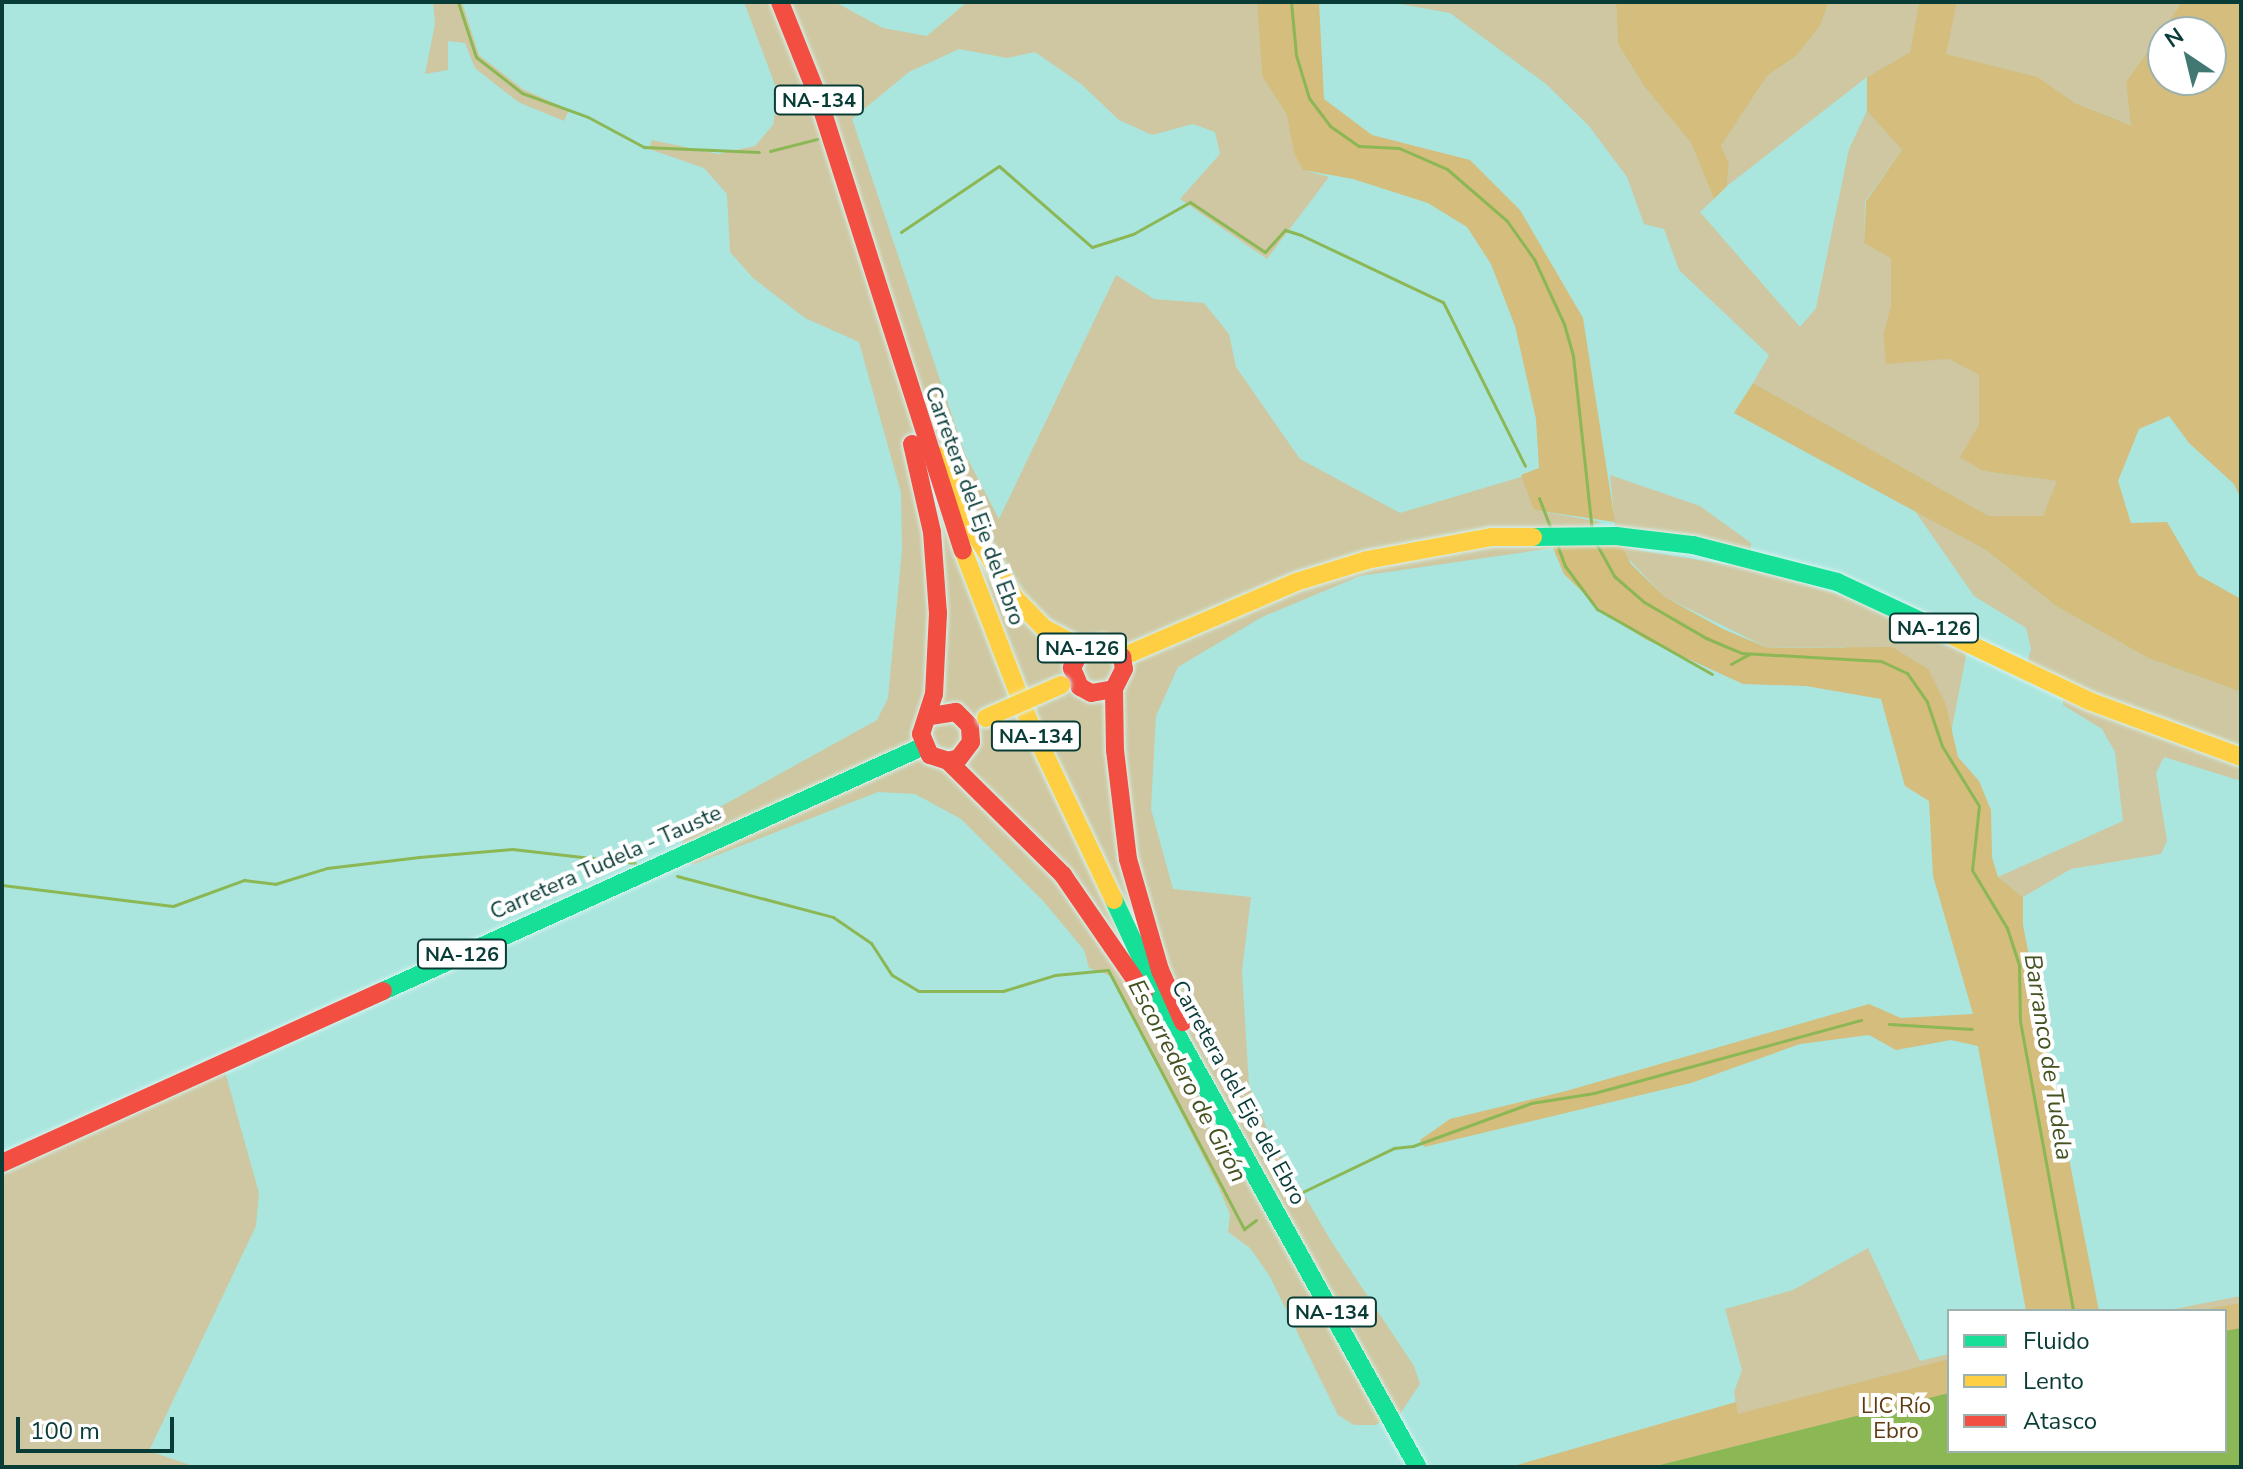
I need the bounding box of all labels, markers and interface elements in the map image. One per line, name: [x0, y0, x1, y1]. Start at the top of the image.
north arrow: [2147, 16, 2227, 96]
text: N: [2159, 21, 2190, 55]
road number: NA-134: [773, 84, 865, 116]
street label: Carretera del Eje del Ebro: [918, 383, 1030, 629]
road number: NA-126: [1888, 612, 1980, 644]
road number: NA-126: [1036, 632, 1128, 664]
road number: NA-134: [990, 720, 1082, 752]
street label: Carretera Tudela - Tauste: [486, 800, 726, 926]
road number: NA-126: [416, 938, 508, 970]
water label: Barranco de Tudela: [2017, 952, 2079, 1162]
water label: Escorredero de Girón: [1121, 975, 1253, 1187]
street label: Carretera del Eje del Ebro: [1165, 976, 1311, 1210]
road number: NA-134: [1286, 1296, 1378, 1328]
legend: [1947, 1309, 2227, 1453]
text: Fluido: [2023, 1325, 2090, 1357]
text: Lento: [2023, 1365, 2084, 1397]
park label: LIC Río Ebro: [1861, 1393, 1931, 1444]
scale bar: [20, 1401, 178, 1451]
text: Atasco: [2023, 1405, 2097, 1437]
text: 100 m: [30, 1415, 100, 1447]

